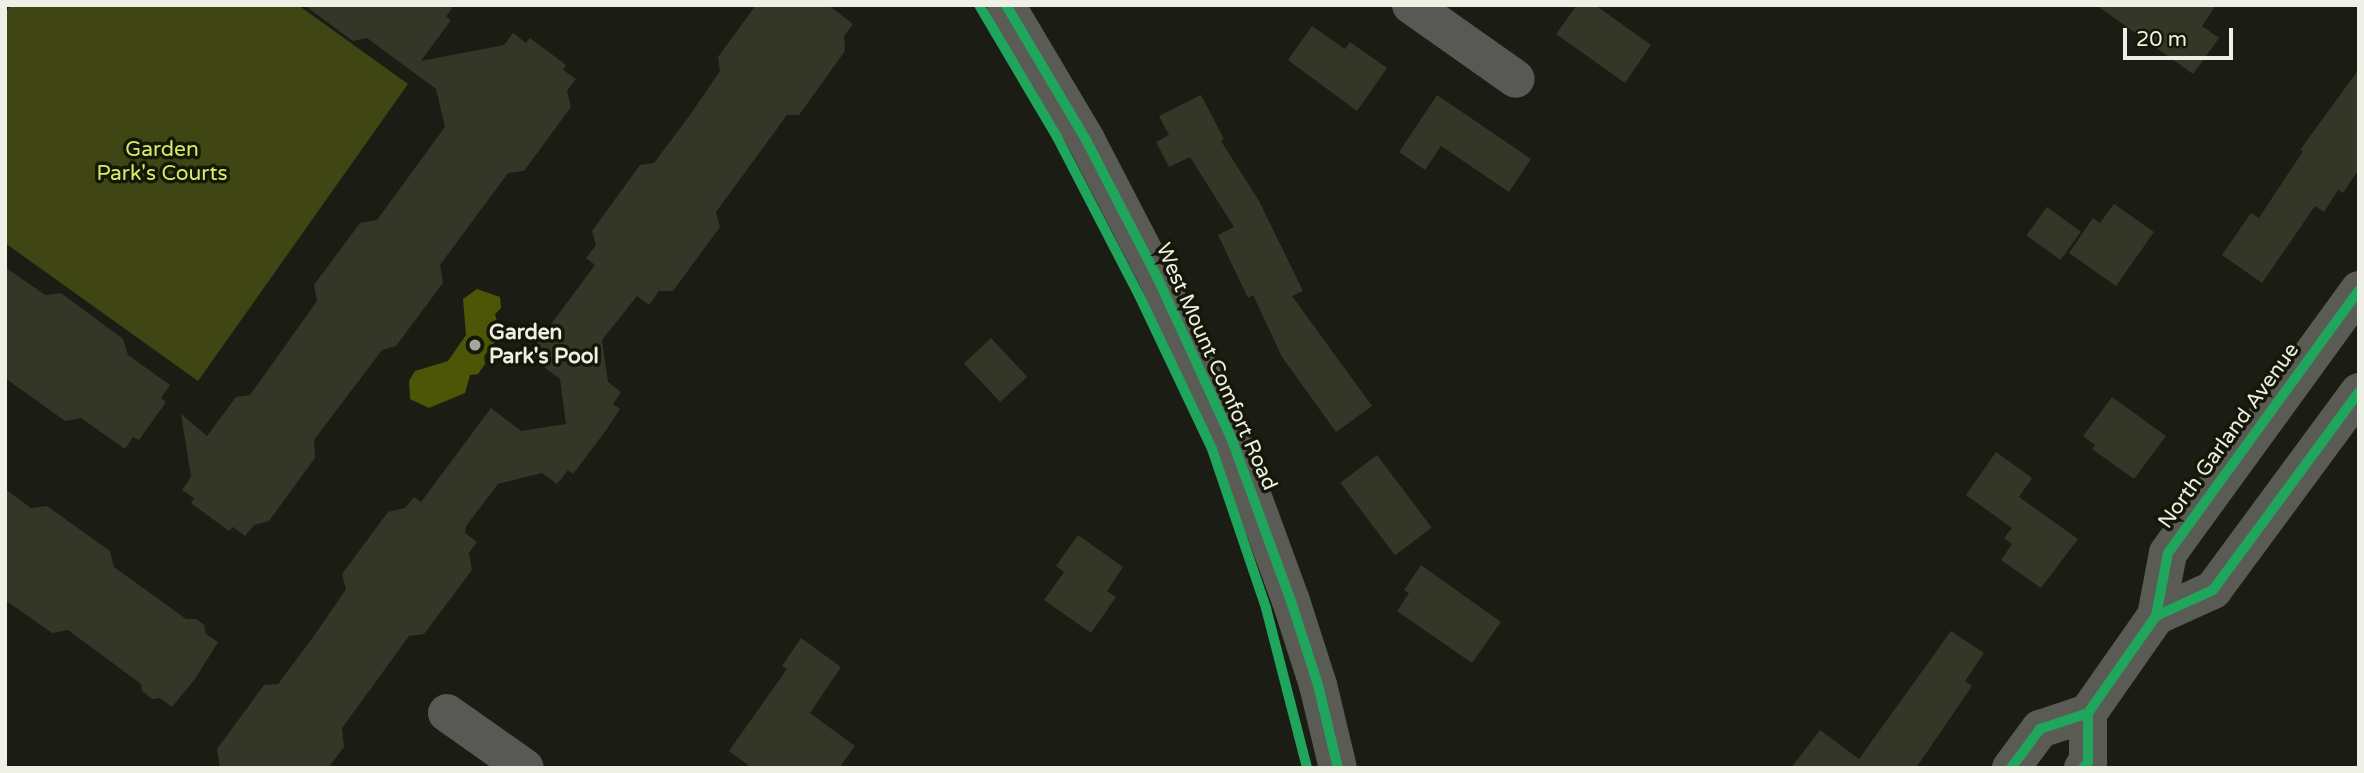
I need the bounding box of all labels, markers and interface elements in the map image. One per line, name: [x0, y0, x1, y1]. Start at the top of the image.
scale bar: [2126, 14, 2236, 58]
text: 20 m: [2136, 27, 2187, 52]
park label: Garden Park's Courts: [96, 137, 228, 187]
street label: West Mount Comfort Road: [1150, 240, 1282, 494]
place label: Garden Park's Pool: [489, 320, 599, 370]
marker: Garden Park's Pool: [467, 337, 483, 353]
street label: North Garland Avenue: [2153, 338, 2305, 534]

